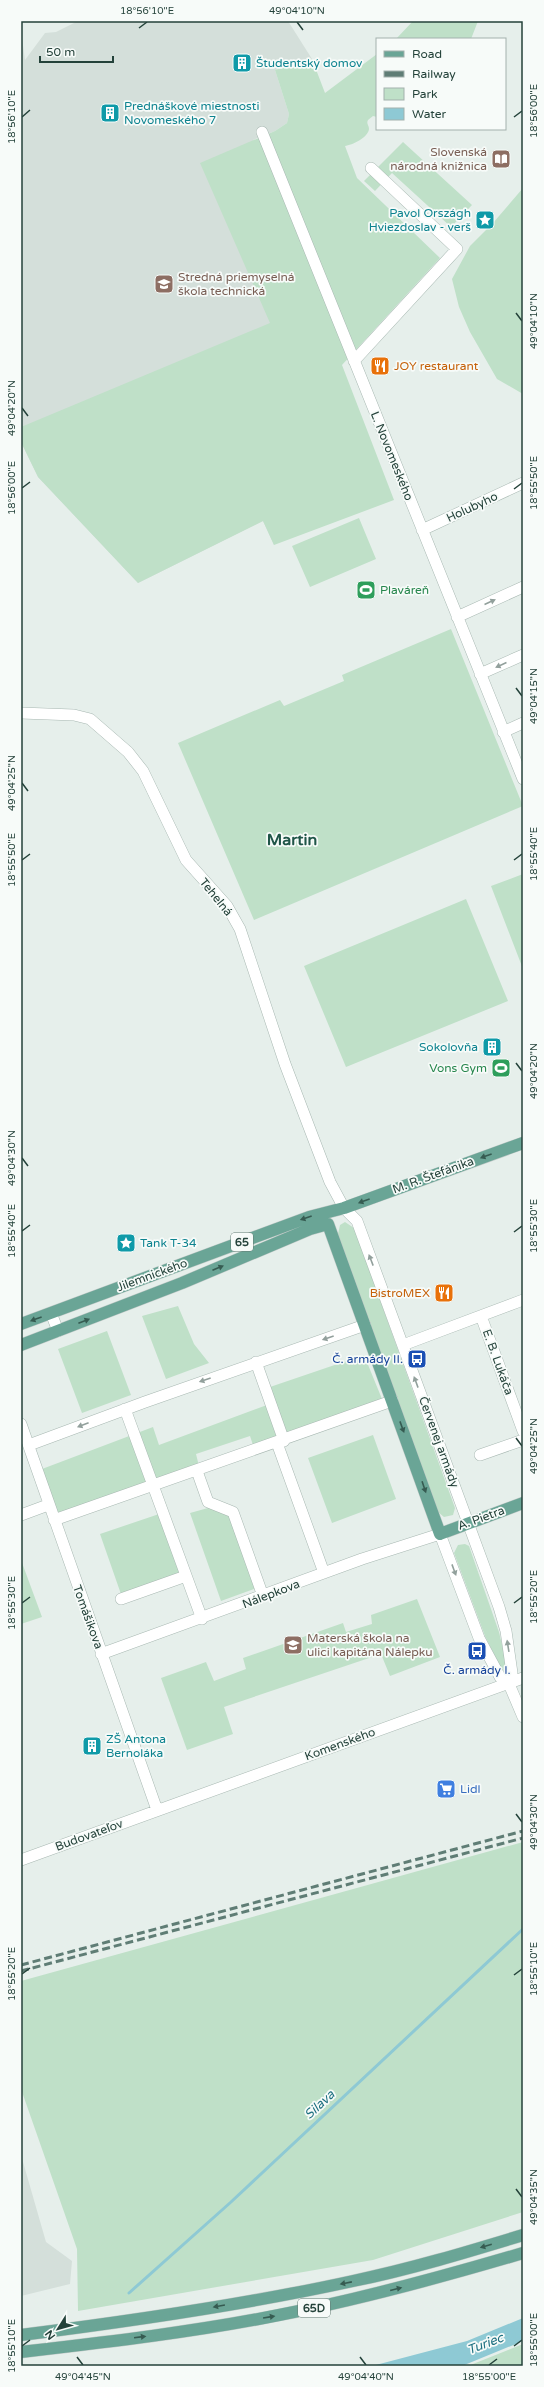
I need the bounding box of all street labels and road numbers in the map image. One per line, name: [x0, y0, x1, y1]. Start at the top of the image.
street label: L. Novomeského: [368, 409, 416, 503]
street label: Holubyho: [444, 489, 500, 525]
street label: Tehelná: [197, 875, 235, 919]
street label: M. R. Štefánika: [390, 1154, 476, 1196]
road number: 65: [231, 1233, 253, 1251]
street label: Jilemnického: [115, 1256, 189, 1294]
street label: E. B. Lukáča: [480, 1327, 516, 1397]
street label: Červenej armády: [416, 1395, 462, 1490]
street label: A. Pietra: [456, 1503, 506, 1533]
street label: Nálepkova: [240, 1577, 302, 1611]
street label: Tomášikova: [70, 1583, 106, 1651]
street label: Komenského: [303, 1725, 377, 1763]
street label: Budovateľov: [53, 1816, 125, 1854]
road number: 65D: [298, 2299, 330, 2317]

